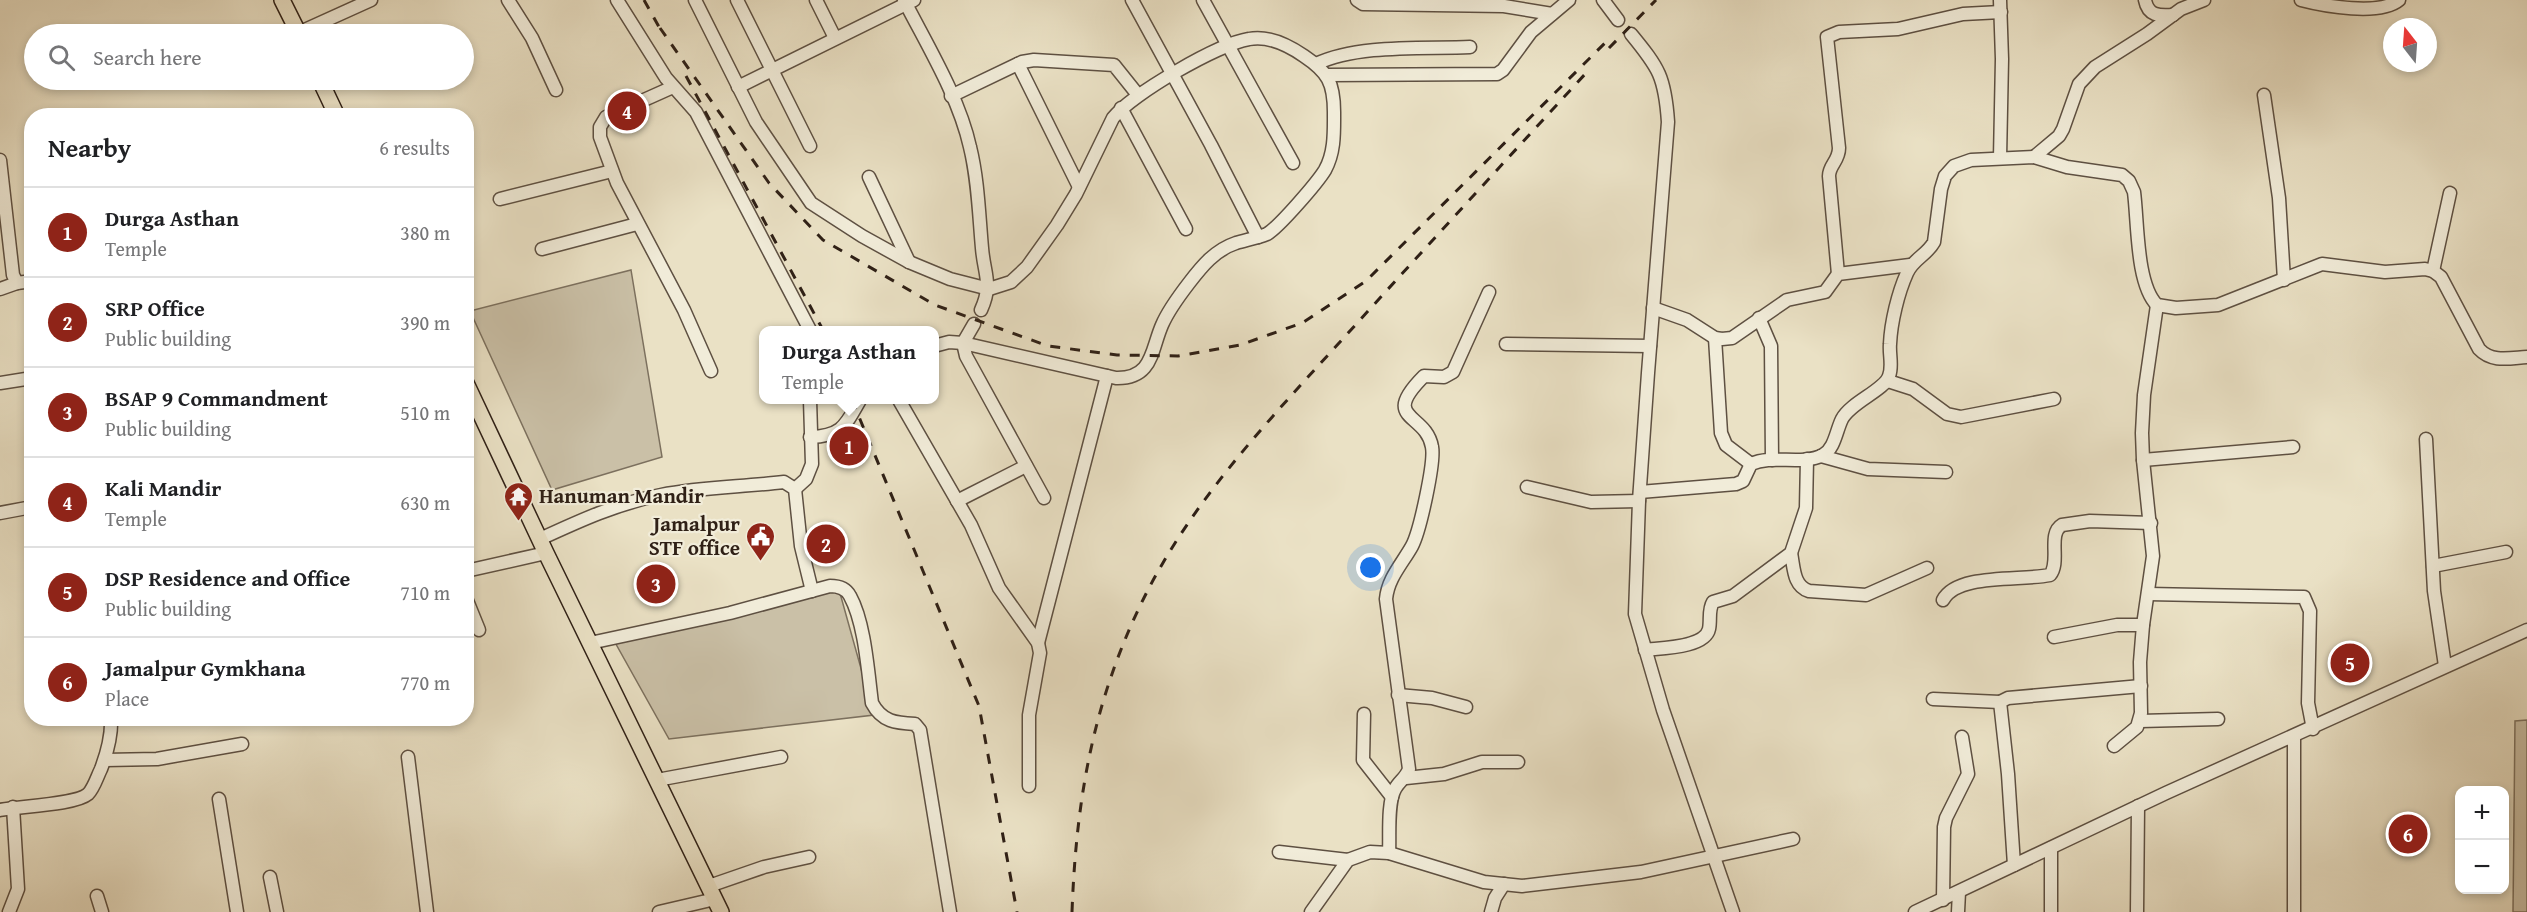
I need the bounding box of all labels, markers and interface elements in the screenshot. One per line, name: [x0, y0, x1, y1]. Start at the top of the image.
north arrow: [2383, 18, 2437, 72]
search box: [24, 24, 474, 90]
icon: search: [45, 41, 78, 74]
text: Search here: [93, 41, 202, 73]
pin: 4: [608, 88, 646, 134]
text: Nearby: [48, 128, 131, 167]
text: 6 results: [379, 133, 450, 162]
text: Durga Asthan: [105, 202, 239, 234]
text: 1: [62, 218, 73, 247]
text: 380 m: [400, 218, 450, 247]
text: Temple: [105, 234, 167, 263]
text: SRP Office: [105, 292, 205, 324]
text: 2: [62, 308, 73, 337]
text: 390 m: [400, 308, 450, 337]
text: Public building: [105, 324, 231, 353]
popup: [759, 326, 939, 404]
text: Durga Asthan: [782, 335, 916, 367]
text: Temple: [782, 367, 844, 396]
text: BSAP 9 Commandment: [105, 382, 328, 414]
text: 3: [62, 398, 73, 427]
text: 510 m: [400, 398, 450, 427]
text: Public building: [105, 414, 231, 443]
pin: 1: [830, 424, 868, 468]
text: Kali Mandir: [105, 472, 221, 504]
temple icon: Hanuman Mandir: [502, 480, 534, 522]
place label: Hanuman Mandir: [539, 480, 704, 511]
text: 4: [62, 488, 73, 517]
text: 630 m: [400, 488, 450, 517]
text: Temple: [105, 504, 167, 533]
place label: Jamalpur STF office: [649, 508, 740, 563]
public building icon: Jamalpur STF office: [745, 520, 777, 562]
pin: 2: [806, 522, 846, 566]
your location: [1356, 553, 1385, 582]
text: DSP Residence and Office: [105, 562, 350, 594]
pin: 3: [636, 562, 676, 606]
text: 5: [62, 578, 73, 607]
text: 710 m: [400, 578, 450, 607]
text: Public building: [105, 594, 231, 623]
pin: 5: [2330, 640, 2370, 686]
text: Jamalpur Gymkhana: [105, 652, 305, 684]
text: 6: [62, 668, 73, 697]
text: 770 m: [400, 668, 450, 697]
text: Place: [105, 684, 149, 713]
map controls: [2455, 786, 2509, 894]
button: +: [2455, 786, 2509, 840]
pin: 6: [2388, 812, 2428, 856]
button: −: [2455, 840, 2509, 894]

